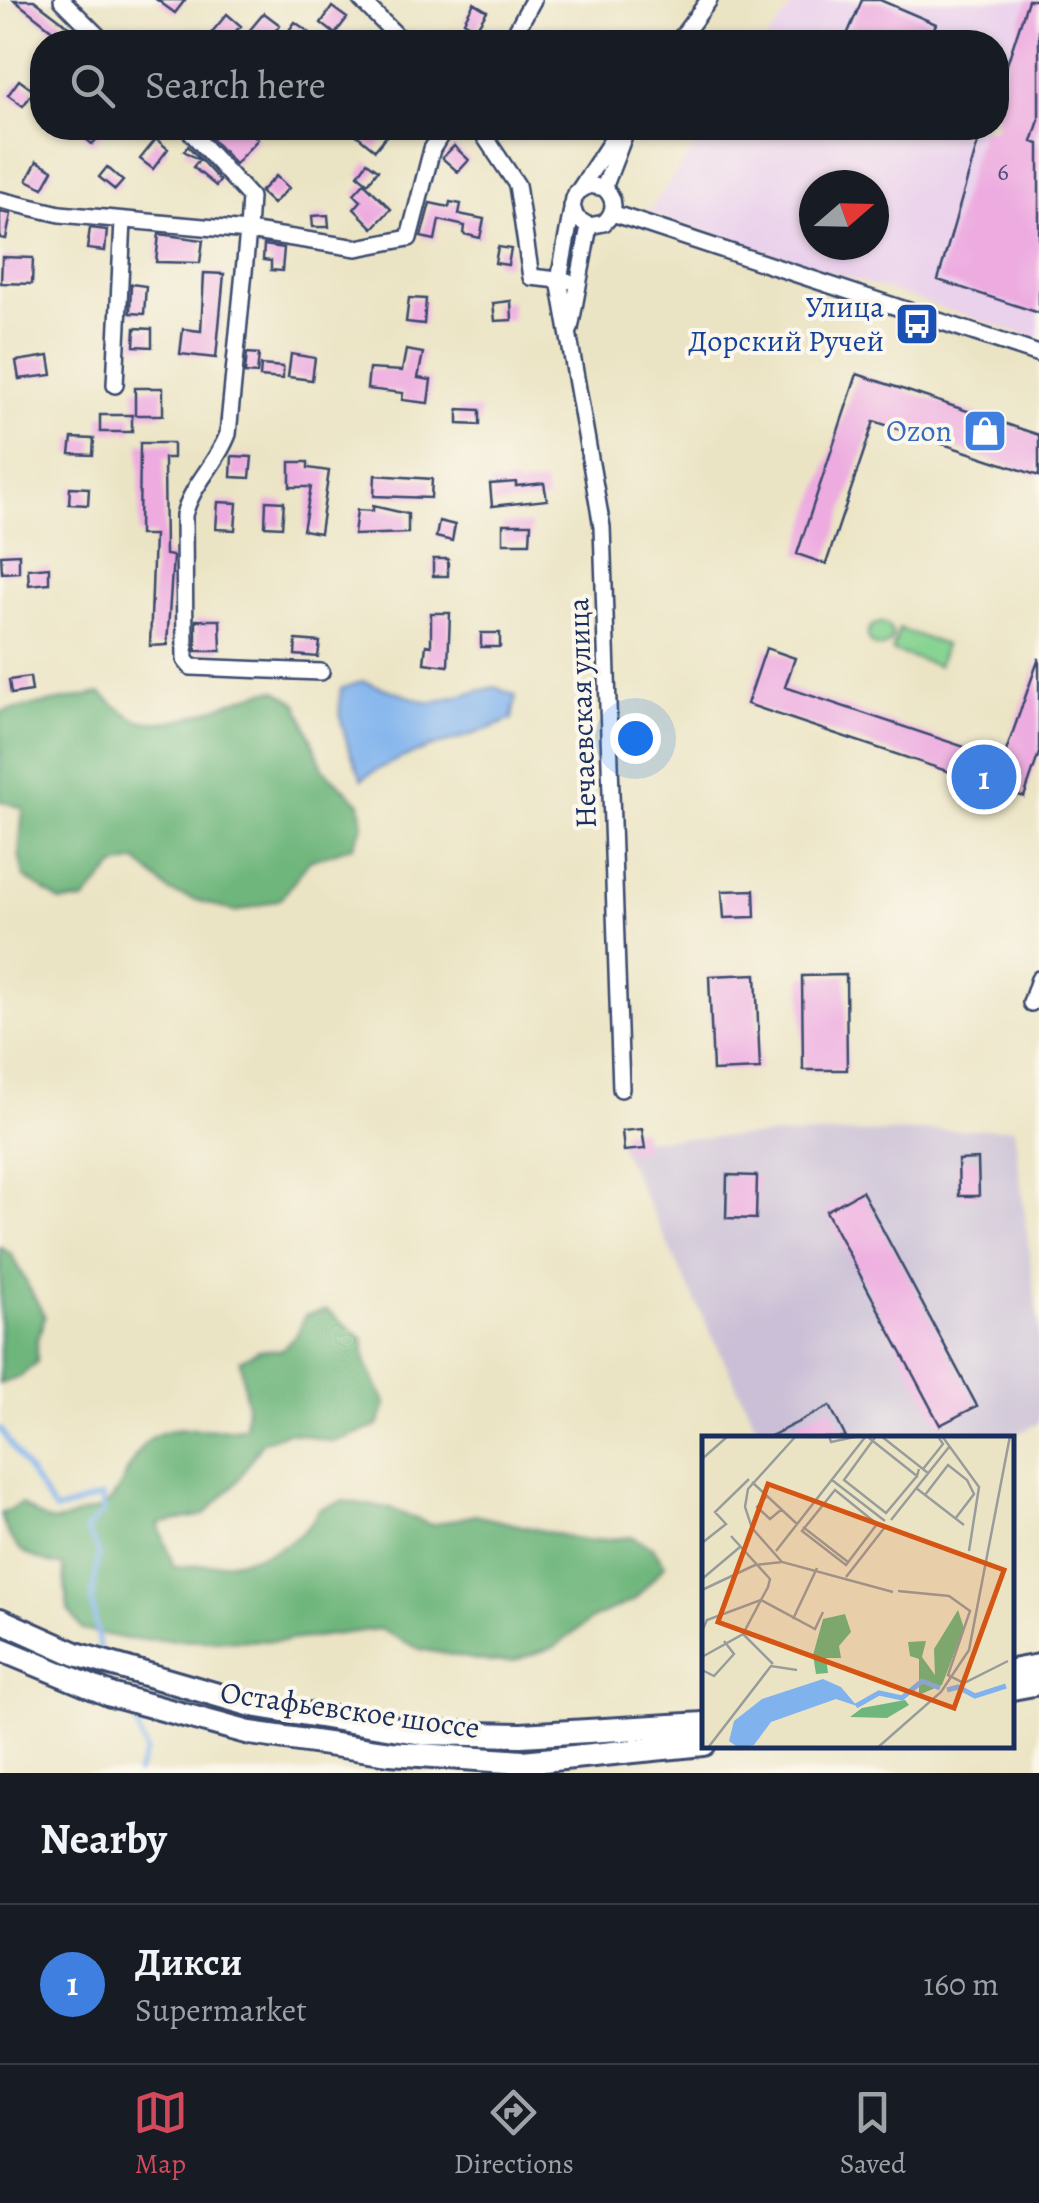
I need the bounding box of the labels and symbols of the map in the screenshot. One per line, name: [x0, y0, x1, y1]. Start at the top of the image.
house number: 6: [997, 155, 1009, 189]
north arrow: [799, 170, 889, 260]
place label: Улица Дорский Ручей: [688, 287, 884, 361]
bus stop icon: Улица Дорский Ручей: [894, 301, 940, 347]
shop icon: Ozon: [962, 408, 1008, 454]
place label: Ozon: [886, 411, 952, 451]
street label: Нечаевская улица: [558, 597, 606, 829]
your location: [610, 713, 661, 764]
pin: 1: [952, 740, 1016, 814]
inset map: [702, 1436, 1014, 1748]
street label: Остафьевское шоссе: [218, 1672, 482, 1748]

